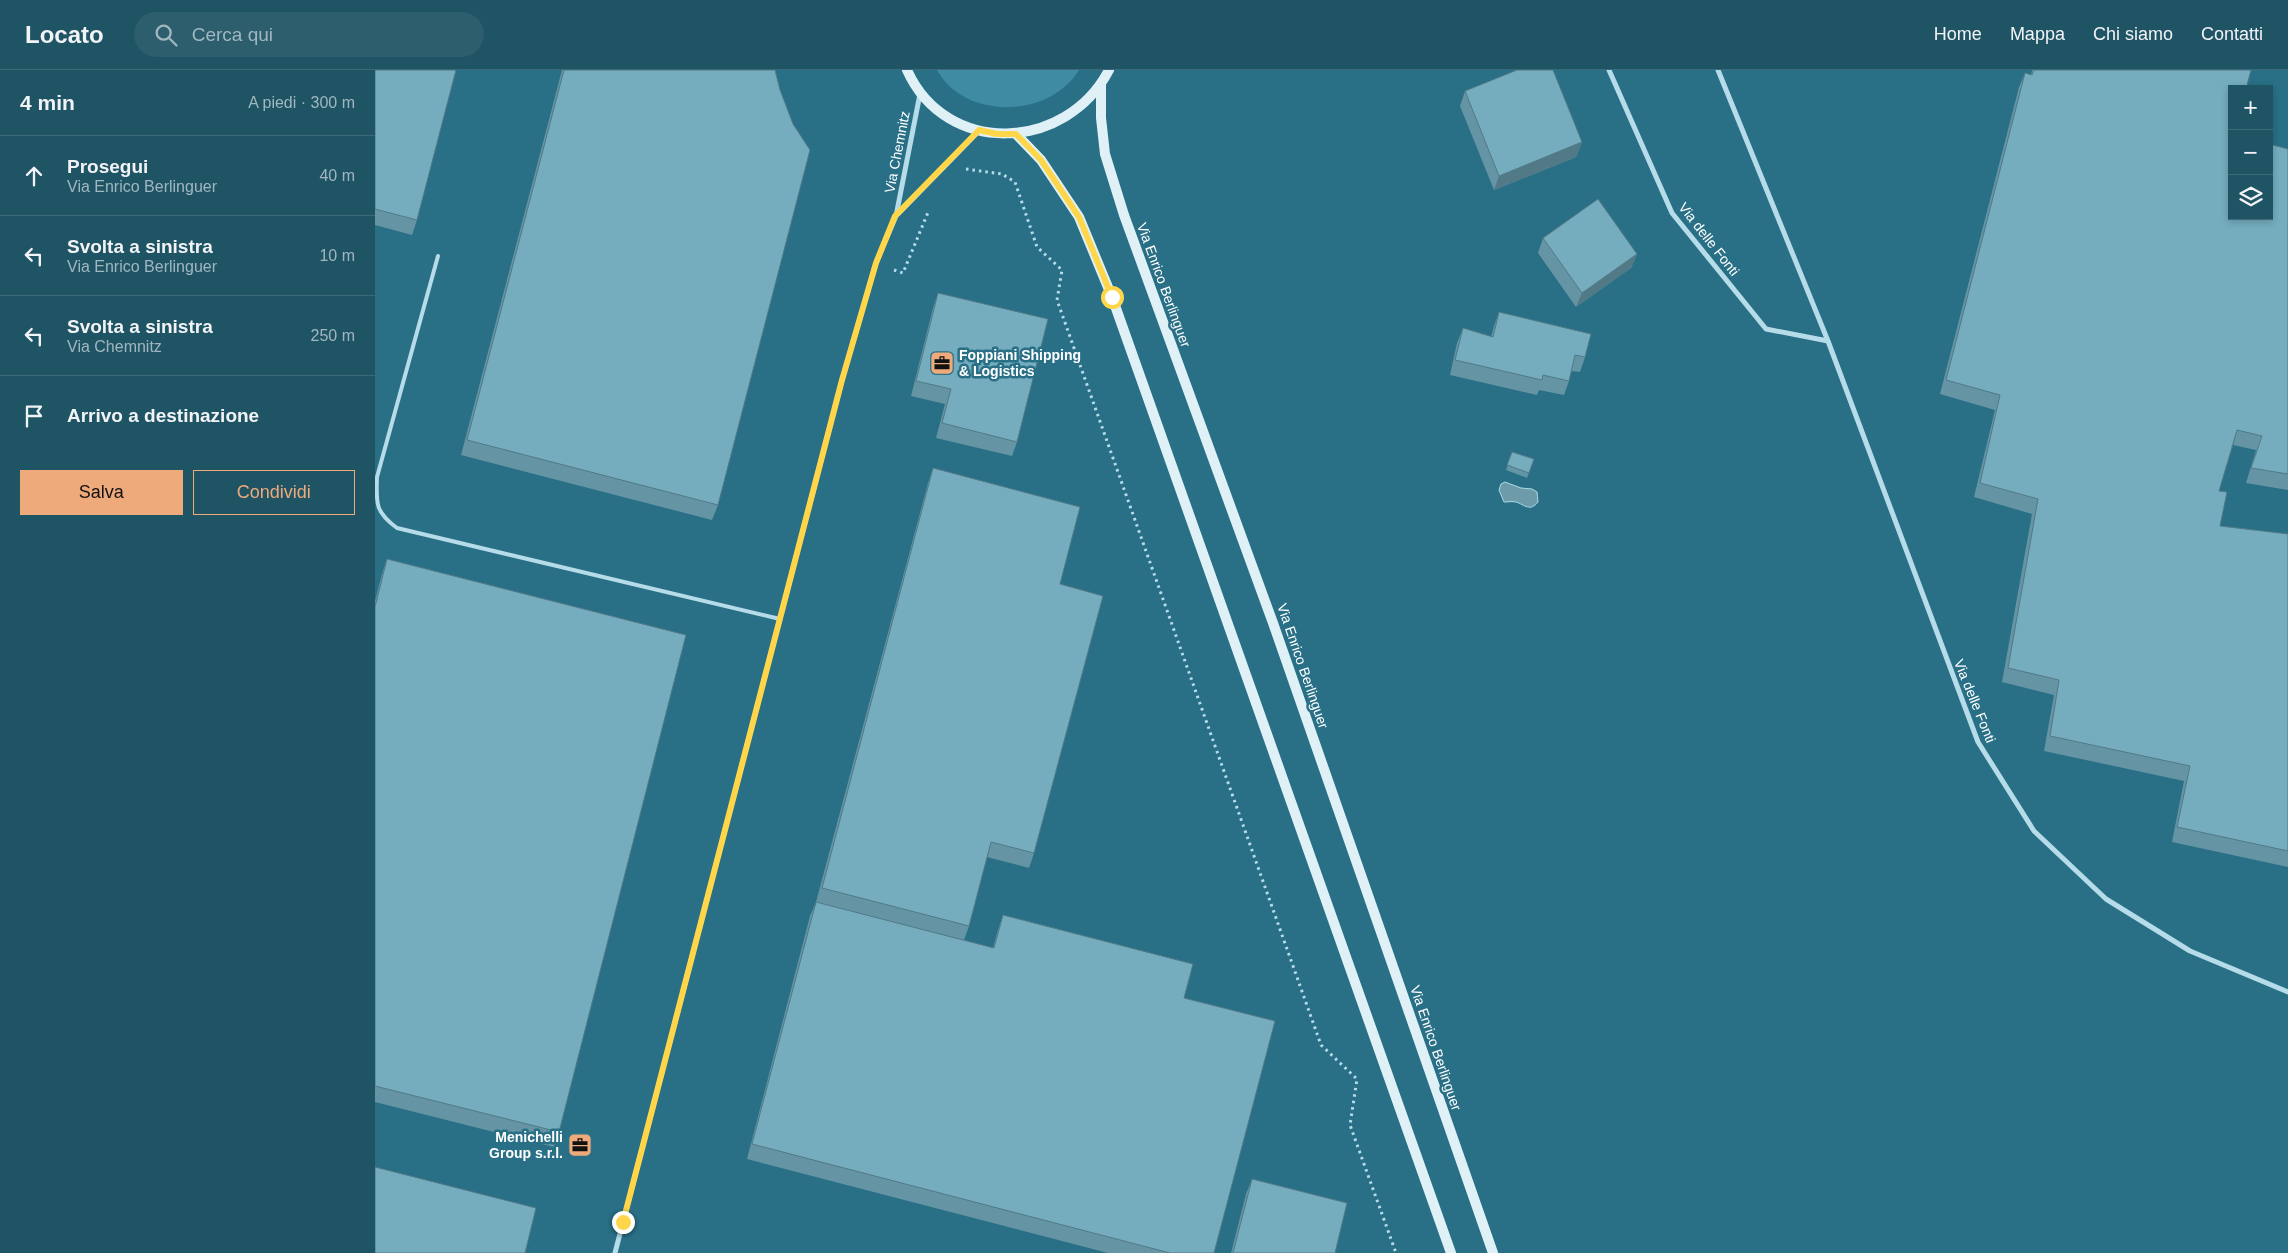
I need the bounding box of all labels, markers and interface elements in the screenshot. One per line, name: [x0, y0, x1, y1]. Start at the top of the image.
search box: [134, 12, 484, 57]
text: Locato: [25, 21, 104, 48]
icon: search: [152, 21, 180, 49]
text: Cerca qui: [192, 24, 273, 45]
text: Home: [1934, 24, 1982, 44]
text: Mappa: [2010, 24, 2065, 44]
text: Chi siamo: [2093, 24, 2173, 44]
text: Contatti: [2201, 24, 2263, 44]
map controls: [2228, 85, 2273, 220]
button: +: [2228, 85, 2273, 130]
text: 4 min: [20, 91, 75, 114]
text: A piedi · 300 m: [248, 94, 355, 111]
street label: Via Chemnitz: [881, 110, 913, 194]
button: −: [2228, 130, 2273, 175]
text: Prosegui: [67, 156, 148, 177]
icon: ahead: [20, 162, 48, 190]
text: 40 m: [319, 167, 355, 184]
button: layers: [2228, 175, 2273, 220]
text: Via Enrico Berlinguer: [67, 178, 217, 195]
street label: Via delle Fonti: [1675, 199, 1743, 279]
street label: Via Enrico Berlinguer: [1134, 221, 1194, 350]
text: Svolta a sinistra: [67, 236, 213, 257]
icon: left: [20, 242, 48, 270]
text: 10 m: [319, 247, 355, 264]
text: Via Enrico Berlinguer: [67, 258, 217, 275]
route start: [1101, 286, 1124, 309]
text: Svolta a sinistra: [67, 316, 213, 337]
icon: left: [20, 322, 48, 350]
text: 250 m: [311, 327, 355, 344]
text: Via Chemnitz: [67, 338, 162, 355]
place label: Foppiani Shipping & Logistics: [959, 347, 1081, 379]
office icon: Foppiani Shipping & Logistics: [929, 350, 955, 376]
icon: arrive: [20, 402, 48, 430]
text: Arrivo a destinazione: [67, 405, 259, 426]
button: Salva: [20, 470, 183, 515]
button: Condividi: [193, 470, 355, 515]
street label: Via Enrico Berlinguer: [1274, 601, 1332, 731]
street label: Via delle Fonti: [1951, 657, 1999, 745]
street label: Via Enrico Berlinguer: [1407, 983, 1465, 1113]
place label: Menichelli Group s.r.l.: [489, 1129, 563, 1161]
office icon: Menichelli Group s.r.l.: [567, 1132, 593, 1158]
route end: [612, 1211, 635, 1234]

